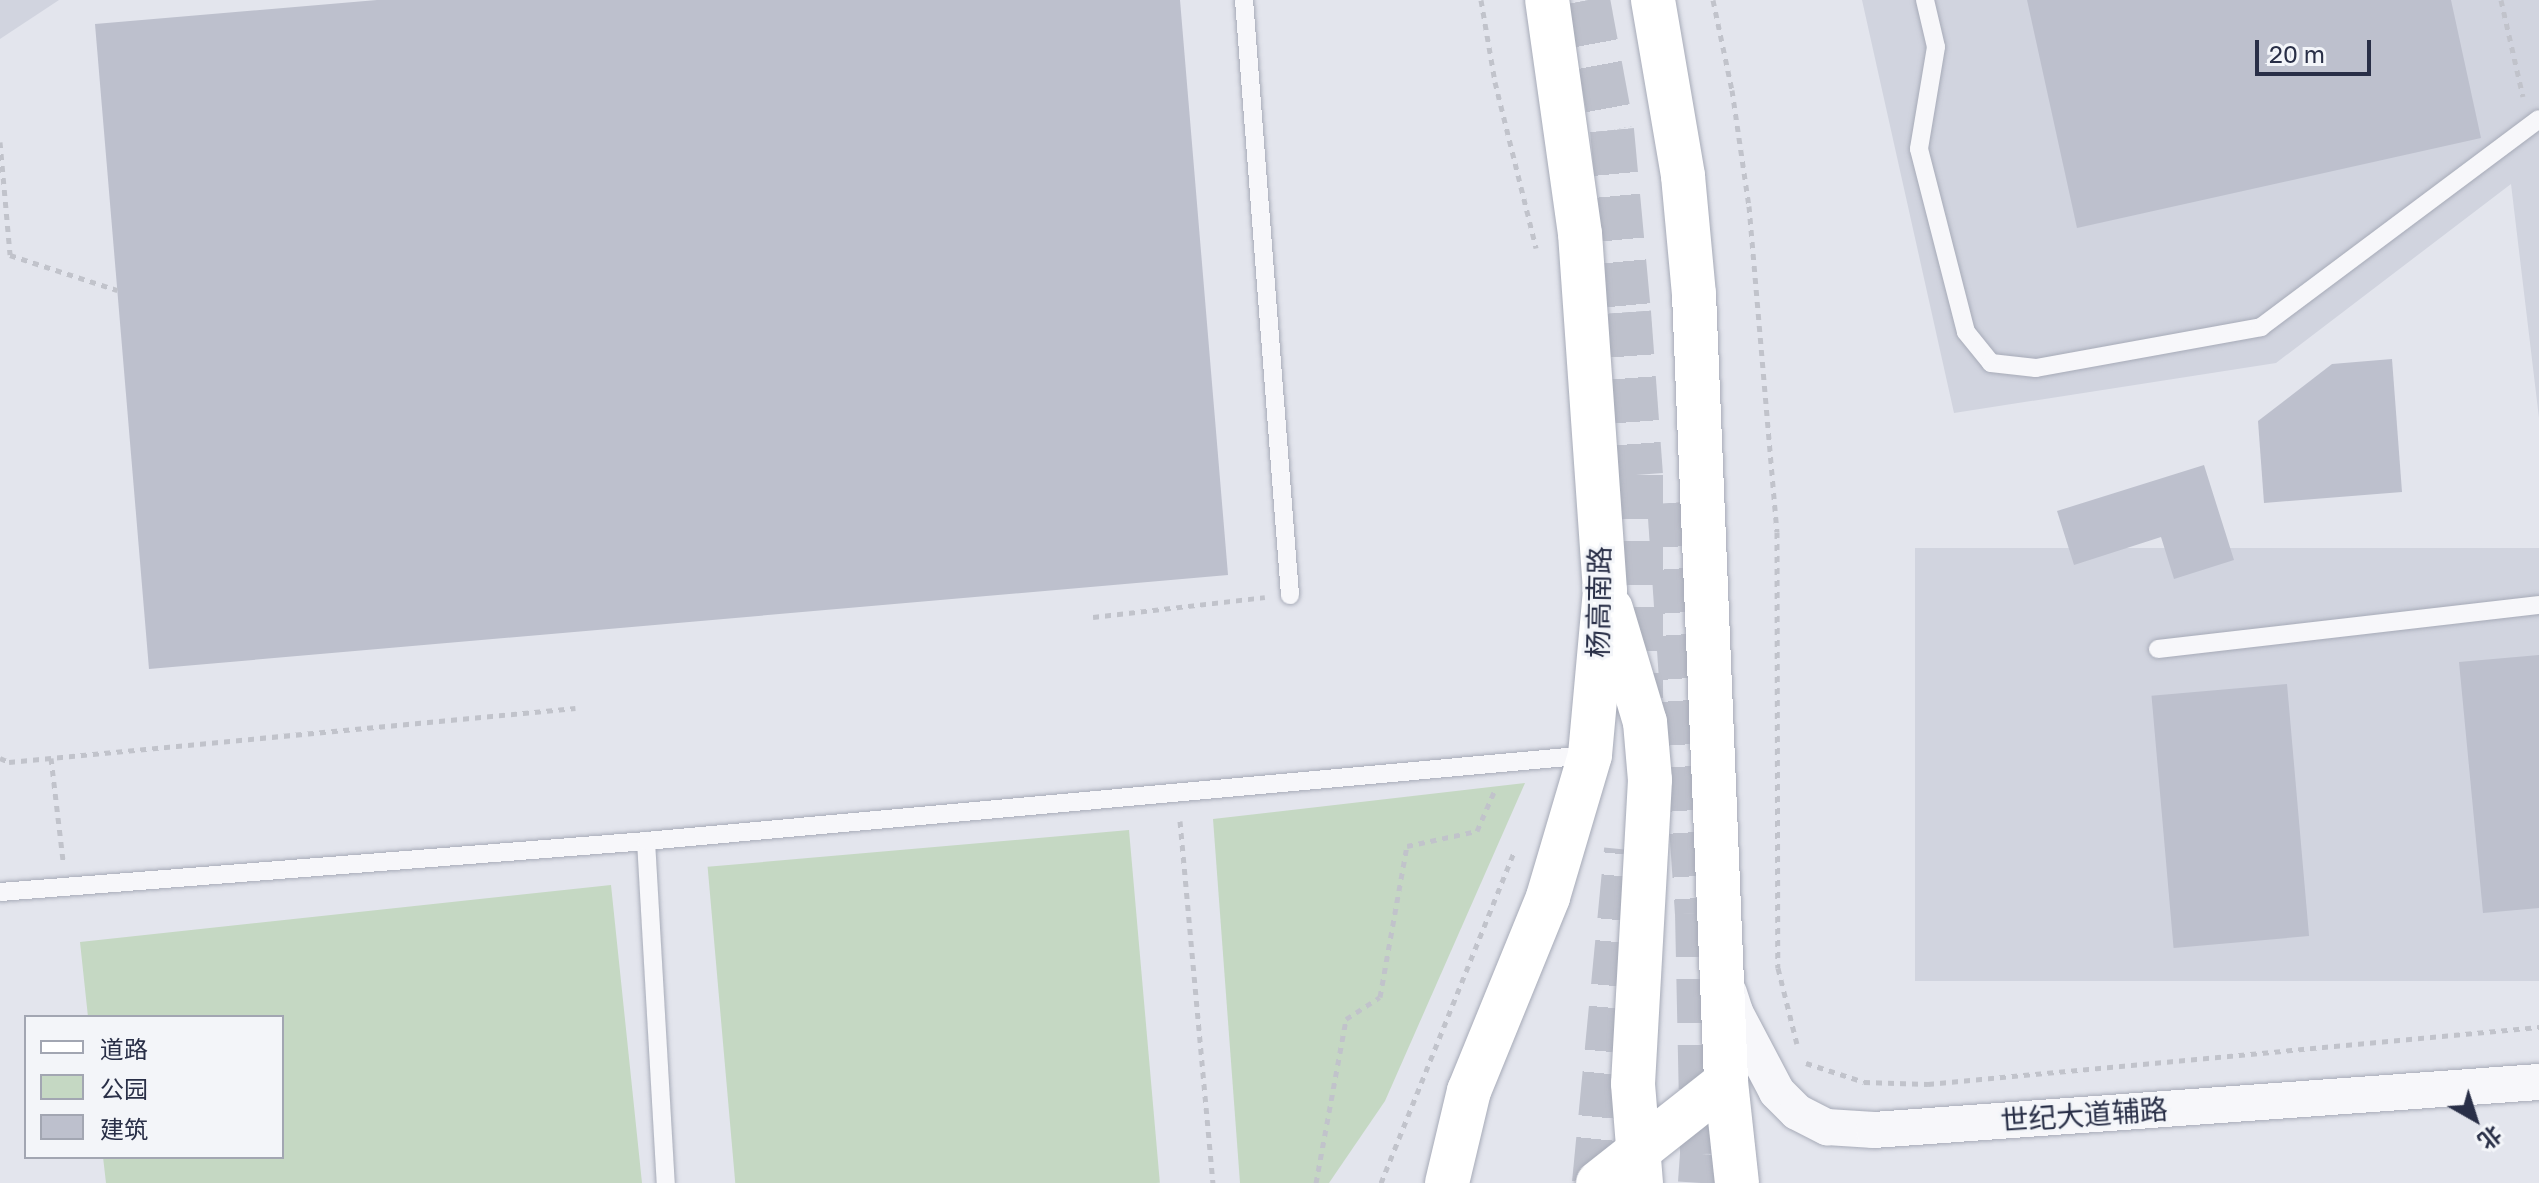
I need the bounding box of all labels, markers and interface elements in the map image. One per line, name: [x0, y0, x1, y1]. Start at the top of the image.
scale bar: [2259, 24, 2375, 74]
text: 20 m: [2269, 39, 2325, 68]
street label: 杨高南路: [1581, 546, 1617, 658]
legend: [24, 1015, 284, 1159]
text: 道路: [100, 1034, 148, 1063]
text: 公园: [100, 1074, 148, 1103]
north arrow: [2435, 1079, 2515, 1159]
street label: 世纪大道辅路: [1999, 1092, 2169, 1138]
text: 建筑: [100, 1114, 148, 1143]
text: 北: [2473, 1121, 2507, 1155]

